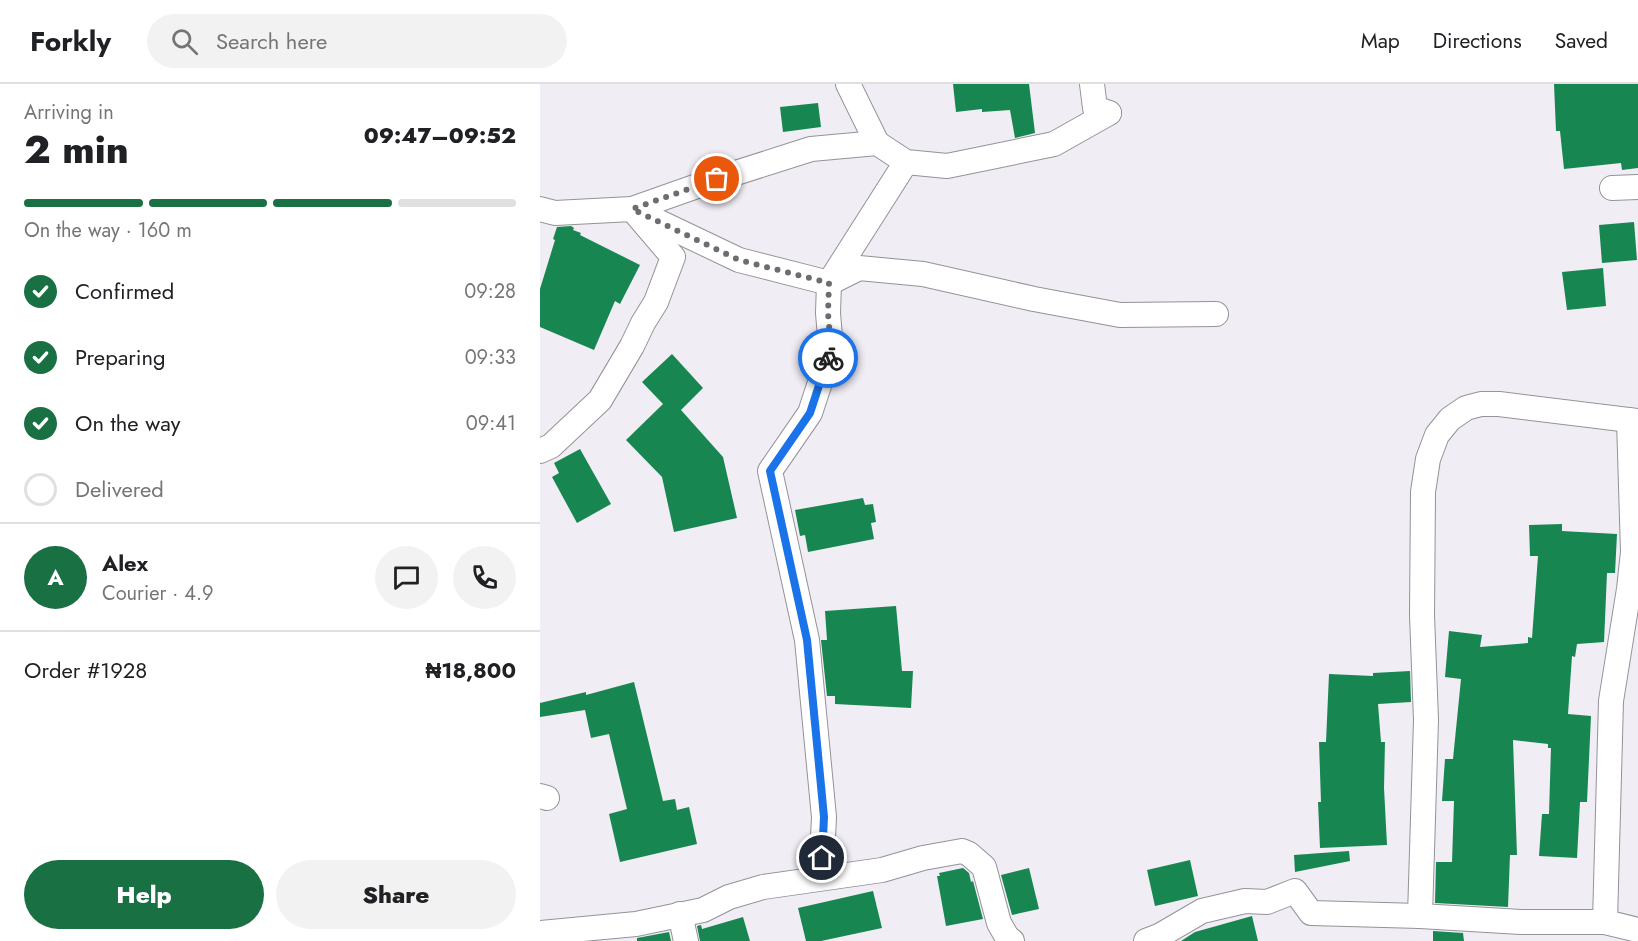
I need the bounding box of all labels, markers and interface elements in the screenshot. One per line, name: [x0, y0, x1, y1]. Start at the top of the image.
search box: [147, 14, 567, 68]
text: Forkly: [30, 21, 111, 62]
icon: search: [168, 25, 201, 58]
text: Search here: [216, 25, 327, 57]
text: Map: [1361, 26, 1400, 56]
text: Directions: [1433, 26, 1522, 56]
text: Saved: [1555, 26, 1608, 56]
text: Arriving in: [24, 98, 114, 127]
text: 09:47–09:52: [364, 119, 516, 151]
text: 2 min: [24, 121, 129, 178]
pin: [691, 153, 742, 204]
icon: bag: [700, 162, 733, 195]
text: On the way · 160 m: [24, 216, 192, 245]
icon: check: [24, 275, 57, 308]
text: Confirmed: [75, 275, 174, 307]
text: 09:28: [464, 277, 516, 306]
courier: [798, 328, 858, 388]
icon: check: [24, 341, 57, 374]
text: Preparing: [75, 341, 166, 373]
icon: bike: [812, 342, 845, 375]
text: 09:33: [465, 343, 516, 372]
icon: check: [24, 407, 57, 440]
text: On the way: [75, 407, 180, 439]
text: 09:41: [466, 409, 516, 438]
text: Delivered: [75, 473, 164, 505]
button: chat: [375, 546, 438, 609]
button: phone: [453, 546, 516, 609]
text: Alex: [102, 547, 148, 579]
text: A: [47, 561, 64, 593]
text: Courier · 4.9: [102, 579, 214, 608]
text: Order #1928: [24, 654, 147, 686]
text: ₦18,800: [425, 654, 516, 686]
pin: [796, 832, 847, 883]
icon: home: [805, 841, 838, 874]
button: Help: [24, 860, 264, 929]
button: Share: [276, 860, 516, 929]

